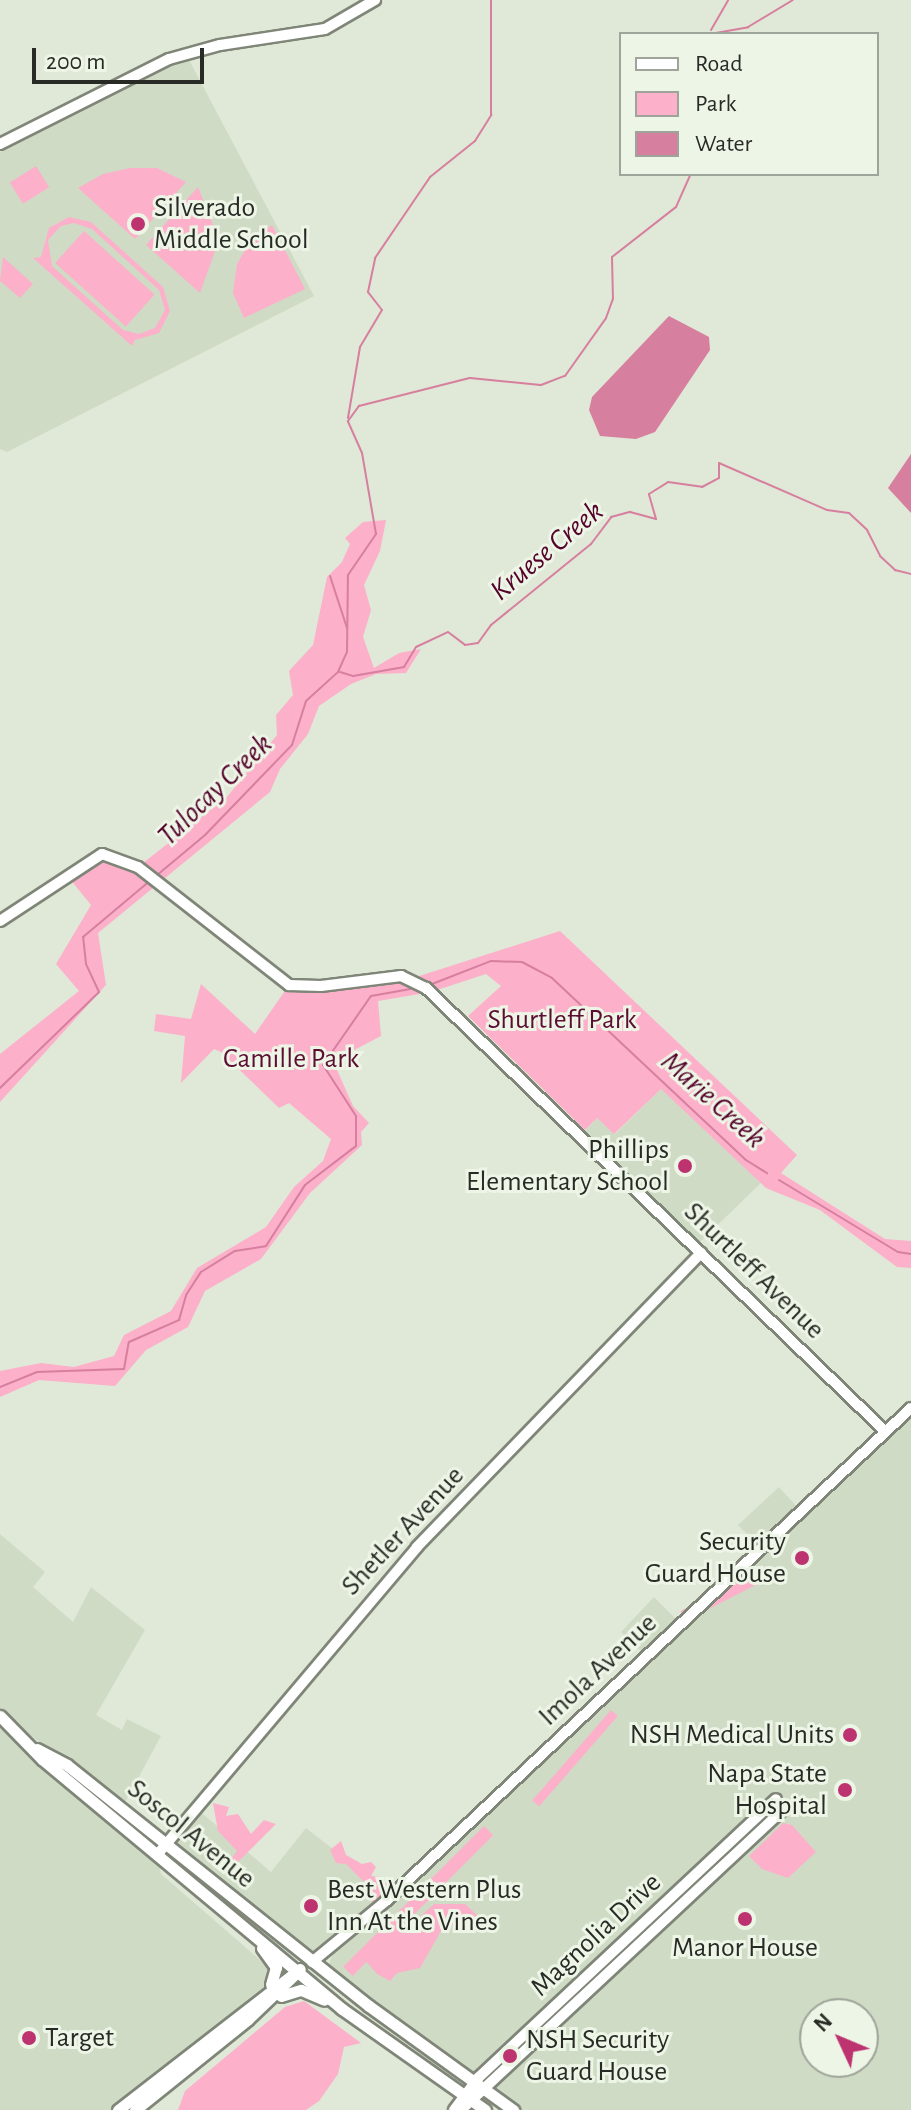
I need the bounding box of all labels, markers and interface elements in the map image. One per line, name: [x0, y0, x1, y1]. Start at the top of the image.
scale bar: [36, 32, 208, 82]
legend: [619, 32, 879, 176]
text: 200 m: [46, 50, 105, 74]
text: Road: [695, 52, 743, 76]
text: Park: [695, 92, 736, 116]
text: Water: [695, 132, 752, 156]
place label: Silverado Middle School: [154, 191, 309, 257]
marker: Silverado Middle School: [129, 215, 147, 233]
water label: Kruese Creek: [483, 493, 611, 609]
water label: Tulocay Creek: [150, 726, 280, 854]
park label: Shurtleff Park: [487, 1003, 637, 1037]
park label: Camille Park: [223, 1042, 359, 1076]
water label: Marie Creek: [653, 1044, 773, 1156]
place label: Phillips Elementary School: [466, 1133, 669, 1199]
marker: Phillips Elementary School: [676, 1157, 694, 1175]
street label: Shurtleff Avenue: [677, 1196, 831, 1346]
street label: Shetler Avenue: [335, 1459, 471, 1603]
place label: Security Guard House: [645, 1525, 786, 1591]
marker: Security Guard House: [793, 1549, 811, 1567]
street label: Imola Avenue: [532, 1607, 664, 1733]
place label: NSH Medical Units: [630, 1718, 834, 1752]
marker: NSH Medical Units: [841, 1726, 859, 1744]
place label: Napa State Hospital: [707, 1757, 827, 1823]
street label: Soscol Avenue: [120, 1772, 262, 1896]
marker: Napa State Hospital: [834, 1779, 856, 1801]
street label: Magnolia Drive: [524, 1866, 668, 2004]
place label: Best Western Plus Inn At the Vines: [327, 1873, 521, 1939]
marker: Best Western Plus Inn At the Vines: [302, 1897, 320, 1915]
marker: Manor House: [736, 1910, 754, 1928]
place label: Manor House: [672, 1931, 818, 1965]
north arrow: [799, 1998, 879, 2078]
text: N: [810, 2010, 836, 2036]
place label: Target: [45, 2021, 114, 2055]
place label: NSH Security Guard House: [526, 2023, 669, 2089]
marker: Target: [20, 2029, 38, 2047]
marker: NSH Security Guard House: [501, 2047, 519, 2065]

